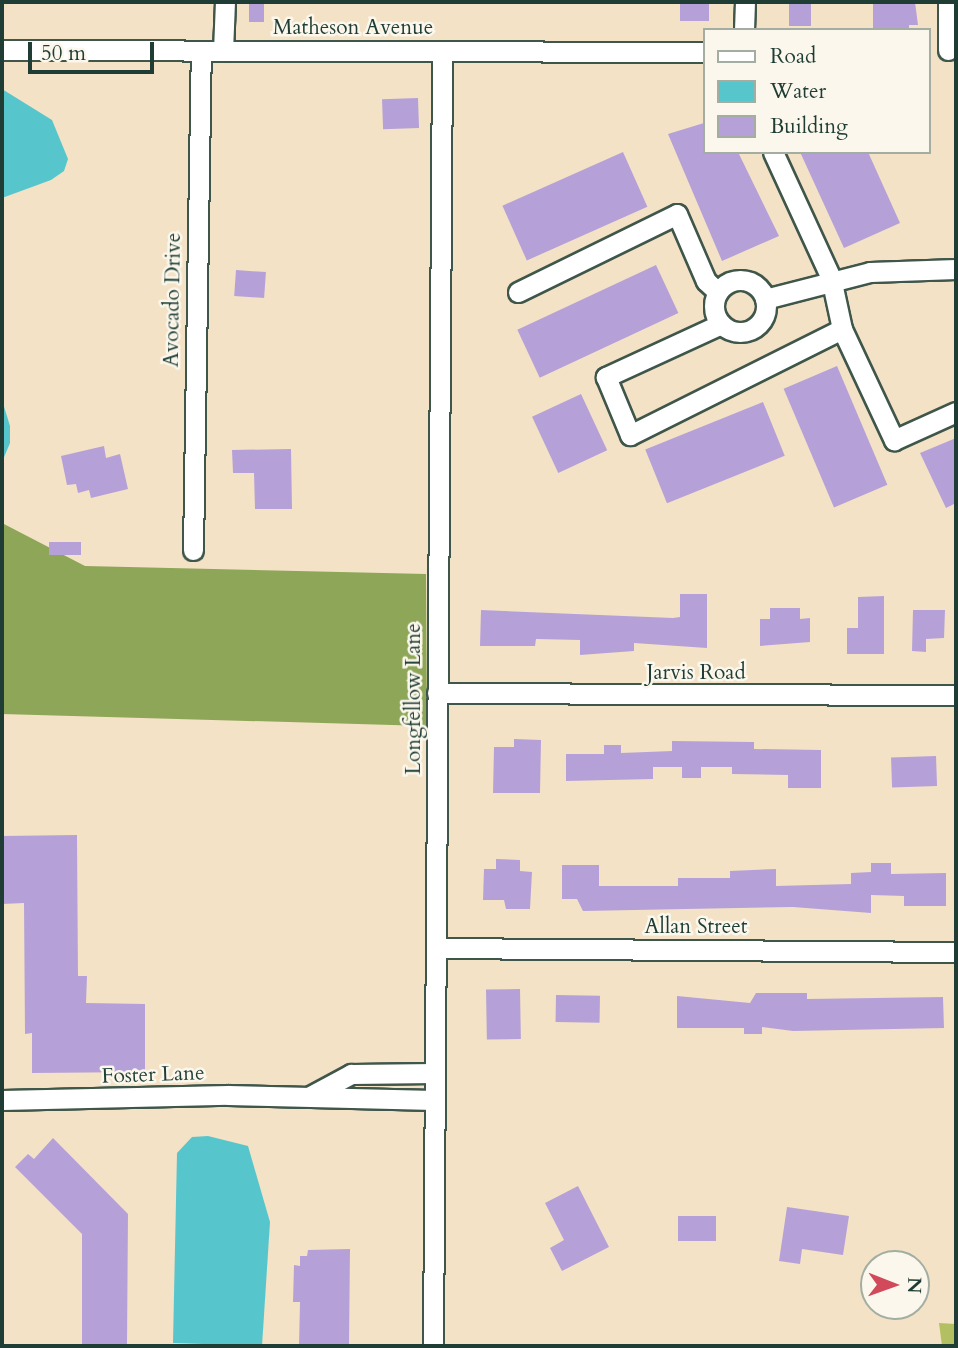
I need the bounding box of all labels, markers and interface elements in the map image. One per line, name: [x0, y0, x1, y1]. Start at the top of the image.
street label: Matheson Avenue: [273, 15, 433, 41]
scale bar: [32, 28, 158, 72]
legend: [702, 28, 930, 154]
text: 50 m: [41, 39, 86, 68]
text: Road: [770, 42, 816, 71]
text: Water: [770, 77, 826, 106]
text: Building: [770, 112, 848, 141]
street label: Avocado Drive: [159, 233, 187, 367]
street label: Longfellow Lane: [401, 623, 427, 775]
street label: Jarvis Road: [646, 660, 746, 686]
street label: Allan Street: [645, 914, 747, 940]
street label: Foster Lane: [101, 1061, 205, 1089]
north arrow: [860, 1250, 930, 1320]
text: N: [901, 1277, 927, 1294]

